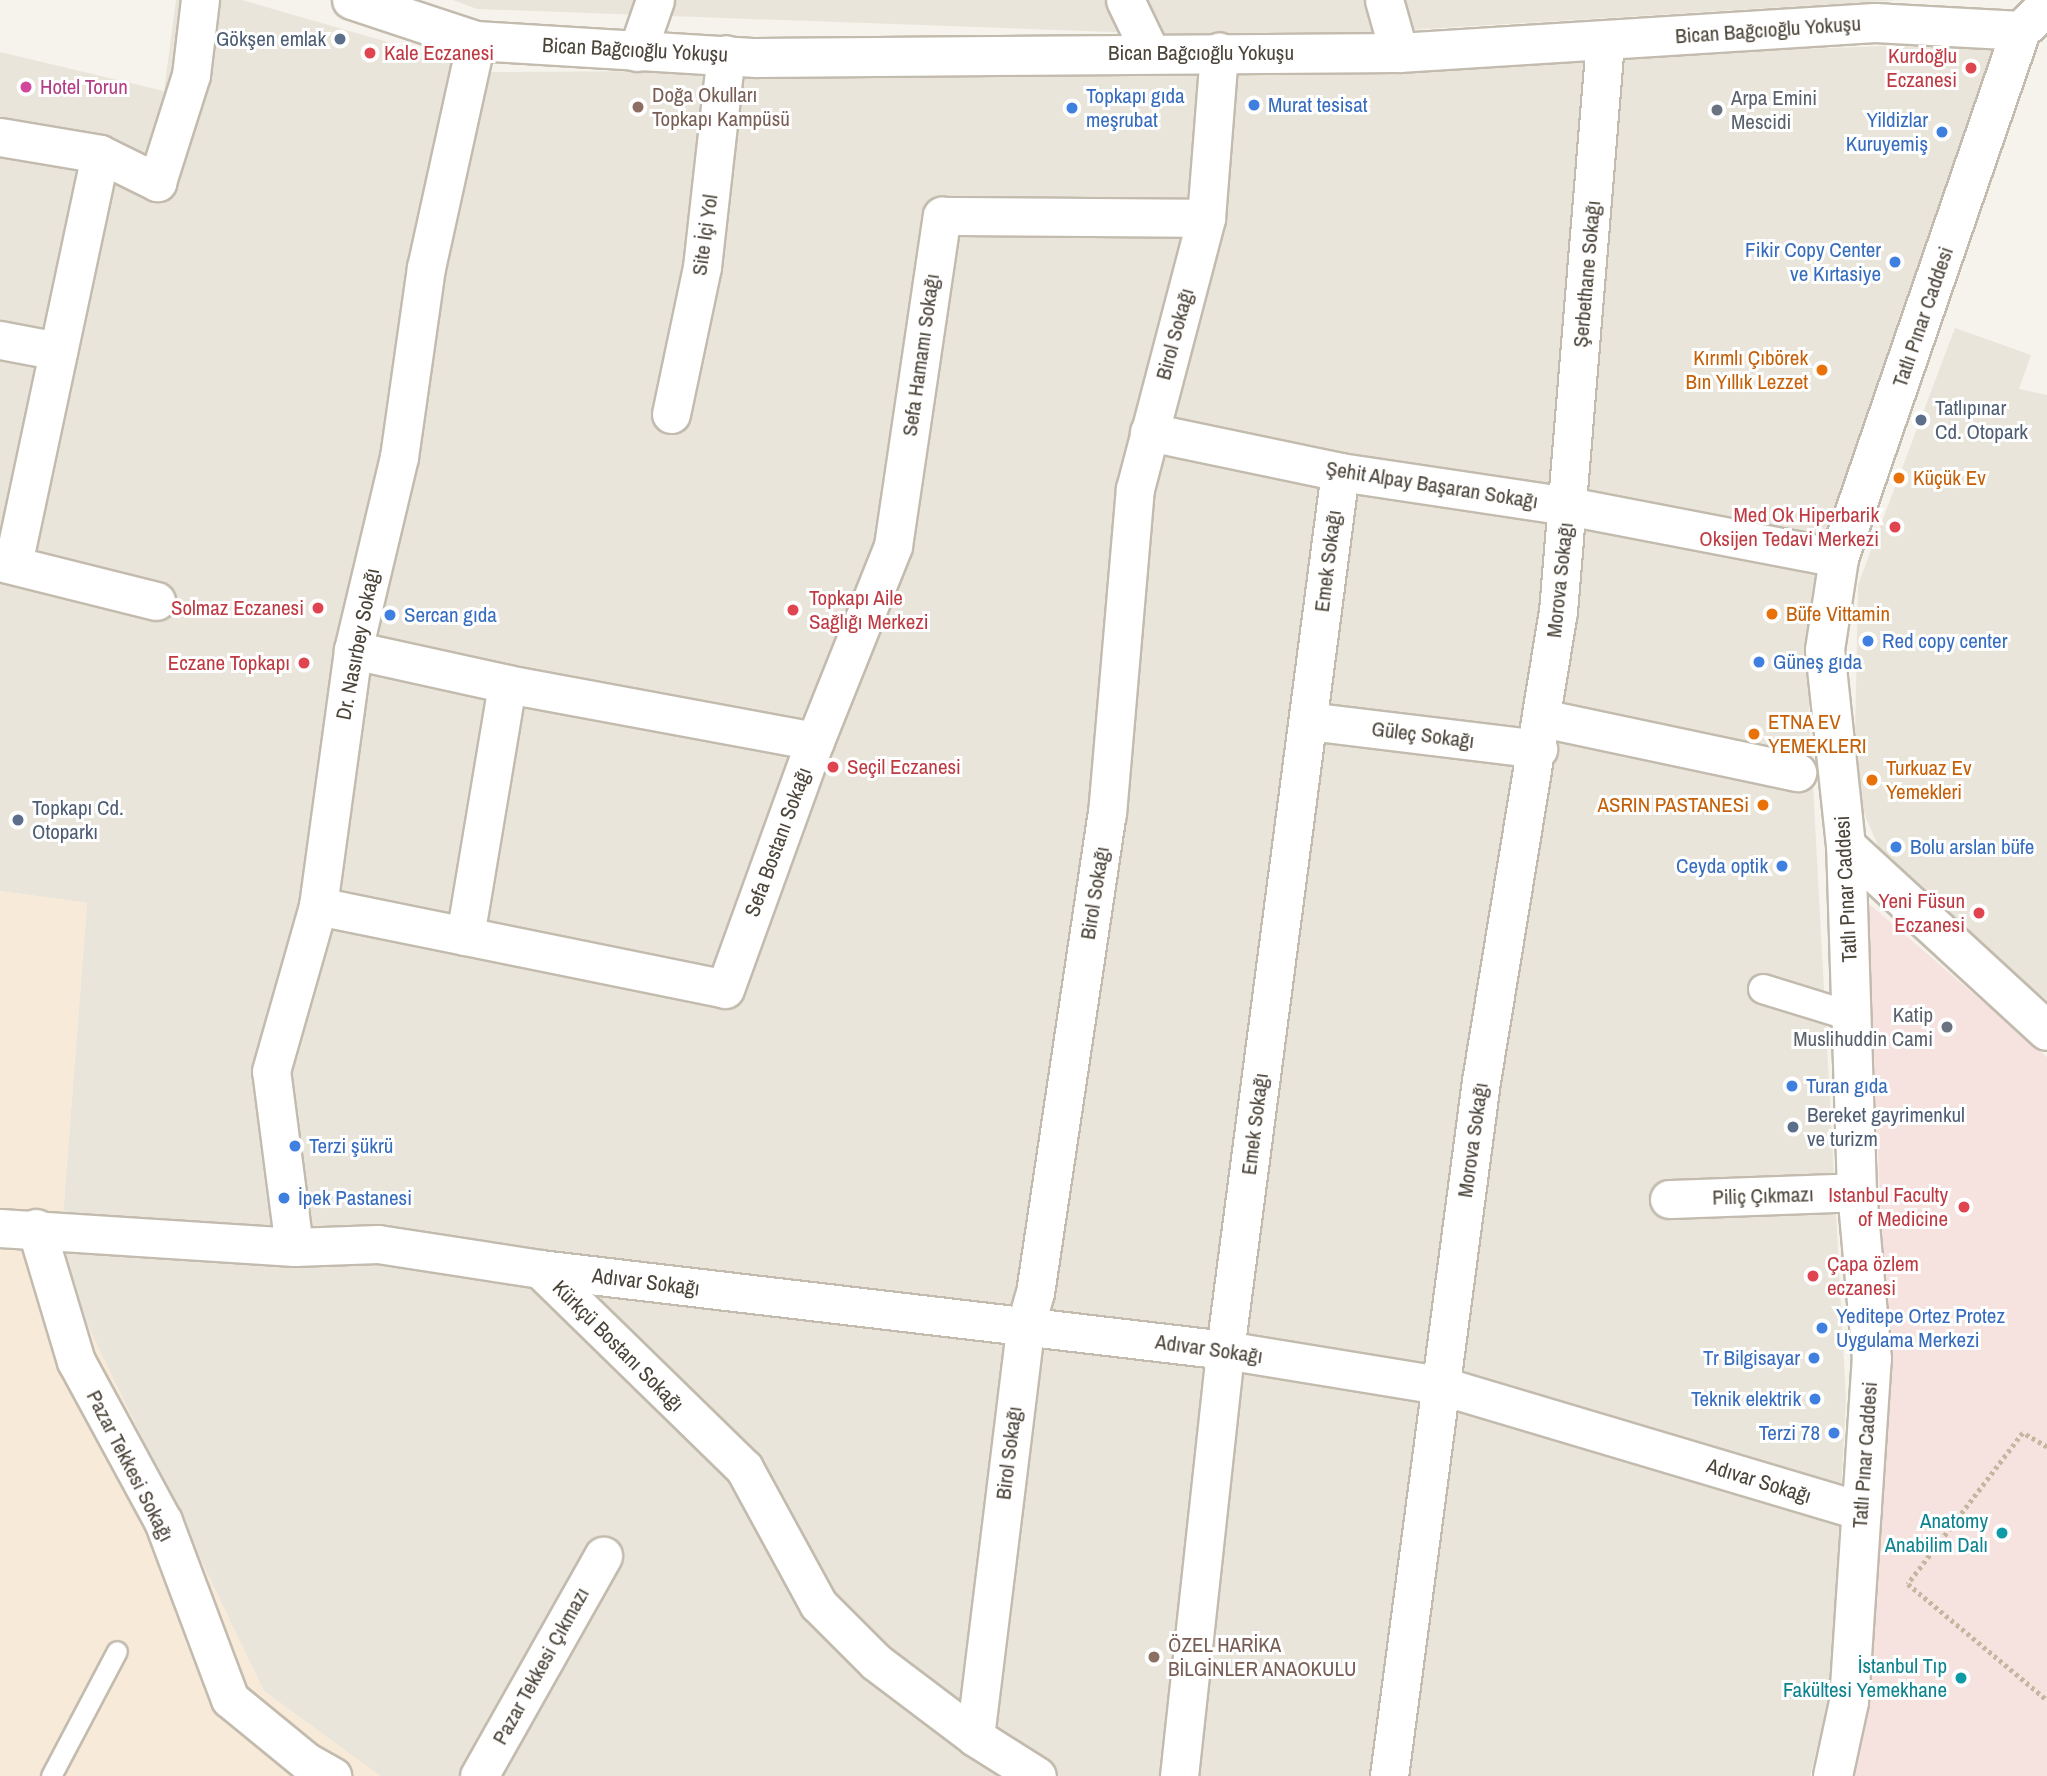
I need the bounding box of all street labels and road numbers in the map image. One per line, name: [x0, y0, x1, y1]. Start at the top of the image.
street label: Bican Bağcıoğlu Yokuşu: [1674, 11, 1862, 49]
street label: Bican Bağcıoğlu Yokuşu: [541, 33, 729, 67]
street label: Bican Bağcıoğlu Yokuşu: [1108, 40, 1294, 66]
street label: Site İçi Yol: [687, 193, 723, 277]
street label: Şerbethane Sokağı: [1568, 199, 1606, 349]
street label: Tatlı Pınar Caddesi: [1887, 244, 1959, 390]
street label: Sefa Hamamı Sokağı: [897, 272, 945, 438]
street label: Birol Sokağı: [1151, 285, 1199, 383]
street label: Şehit Alpay Başaran Sokağı: [1324, 456, 1540, 514]
street label: Emek Sokağı: [1309, 509, 1347, 613]
street label: Morova Sokağı: [1541, 521, 1579, 639]
street label: Dr. Nasırbey Sokağı: [331, 566, 385, 722]
street label: Güleç Sokağı: [1370, 716, 1476, 754]
street label: Sefa Bostanı Sokağı: [739, 764, 817, 920]
street label: Tatlı Pınar Caddesi: [1830, 815, 1862, 963]
street label: Birol Sokağı: [1075, 845, 1115, 941]
street label: Emek Sokağı: [1236, 1072, 1274, 1176]
street label: Morova Sokağı: [1452, 1081, 1494, 1199]
street label: Piliç Çıkmazı: [1712, 1182, 1814, 1210]
street label: Adıvar Sokağı: [591, 1263, 701, 1301]
street label: Kürkçü Bostanı Sokağı: [547, 1275, 689, 1417]
street label: Adıvar Sokağı: [1154, 1329, 1264, 1369]
street label: Tatlı Pınar Caddesi: [1847, 1381, 1883, 1529]
street label: Pazar Tekkesi Sokağı: [81, 1386, 179, 1546]
street label: Birol Sokağı: [991, 1405, 1027, 1501]
street label: Adıvar Sokağı: [1704, 1453, 1814, 1509]
street label: Pazar Tekkesi Çıkmazı: [487, 1583, 595, 1749]

